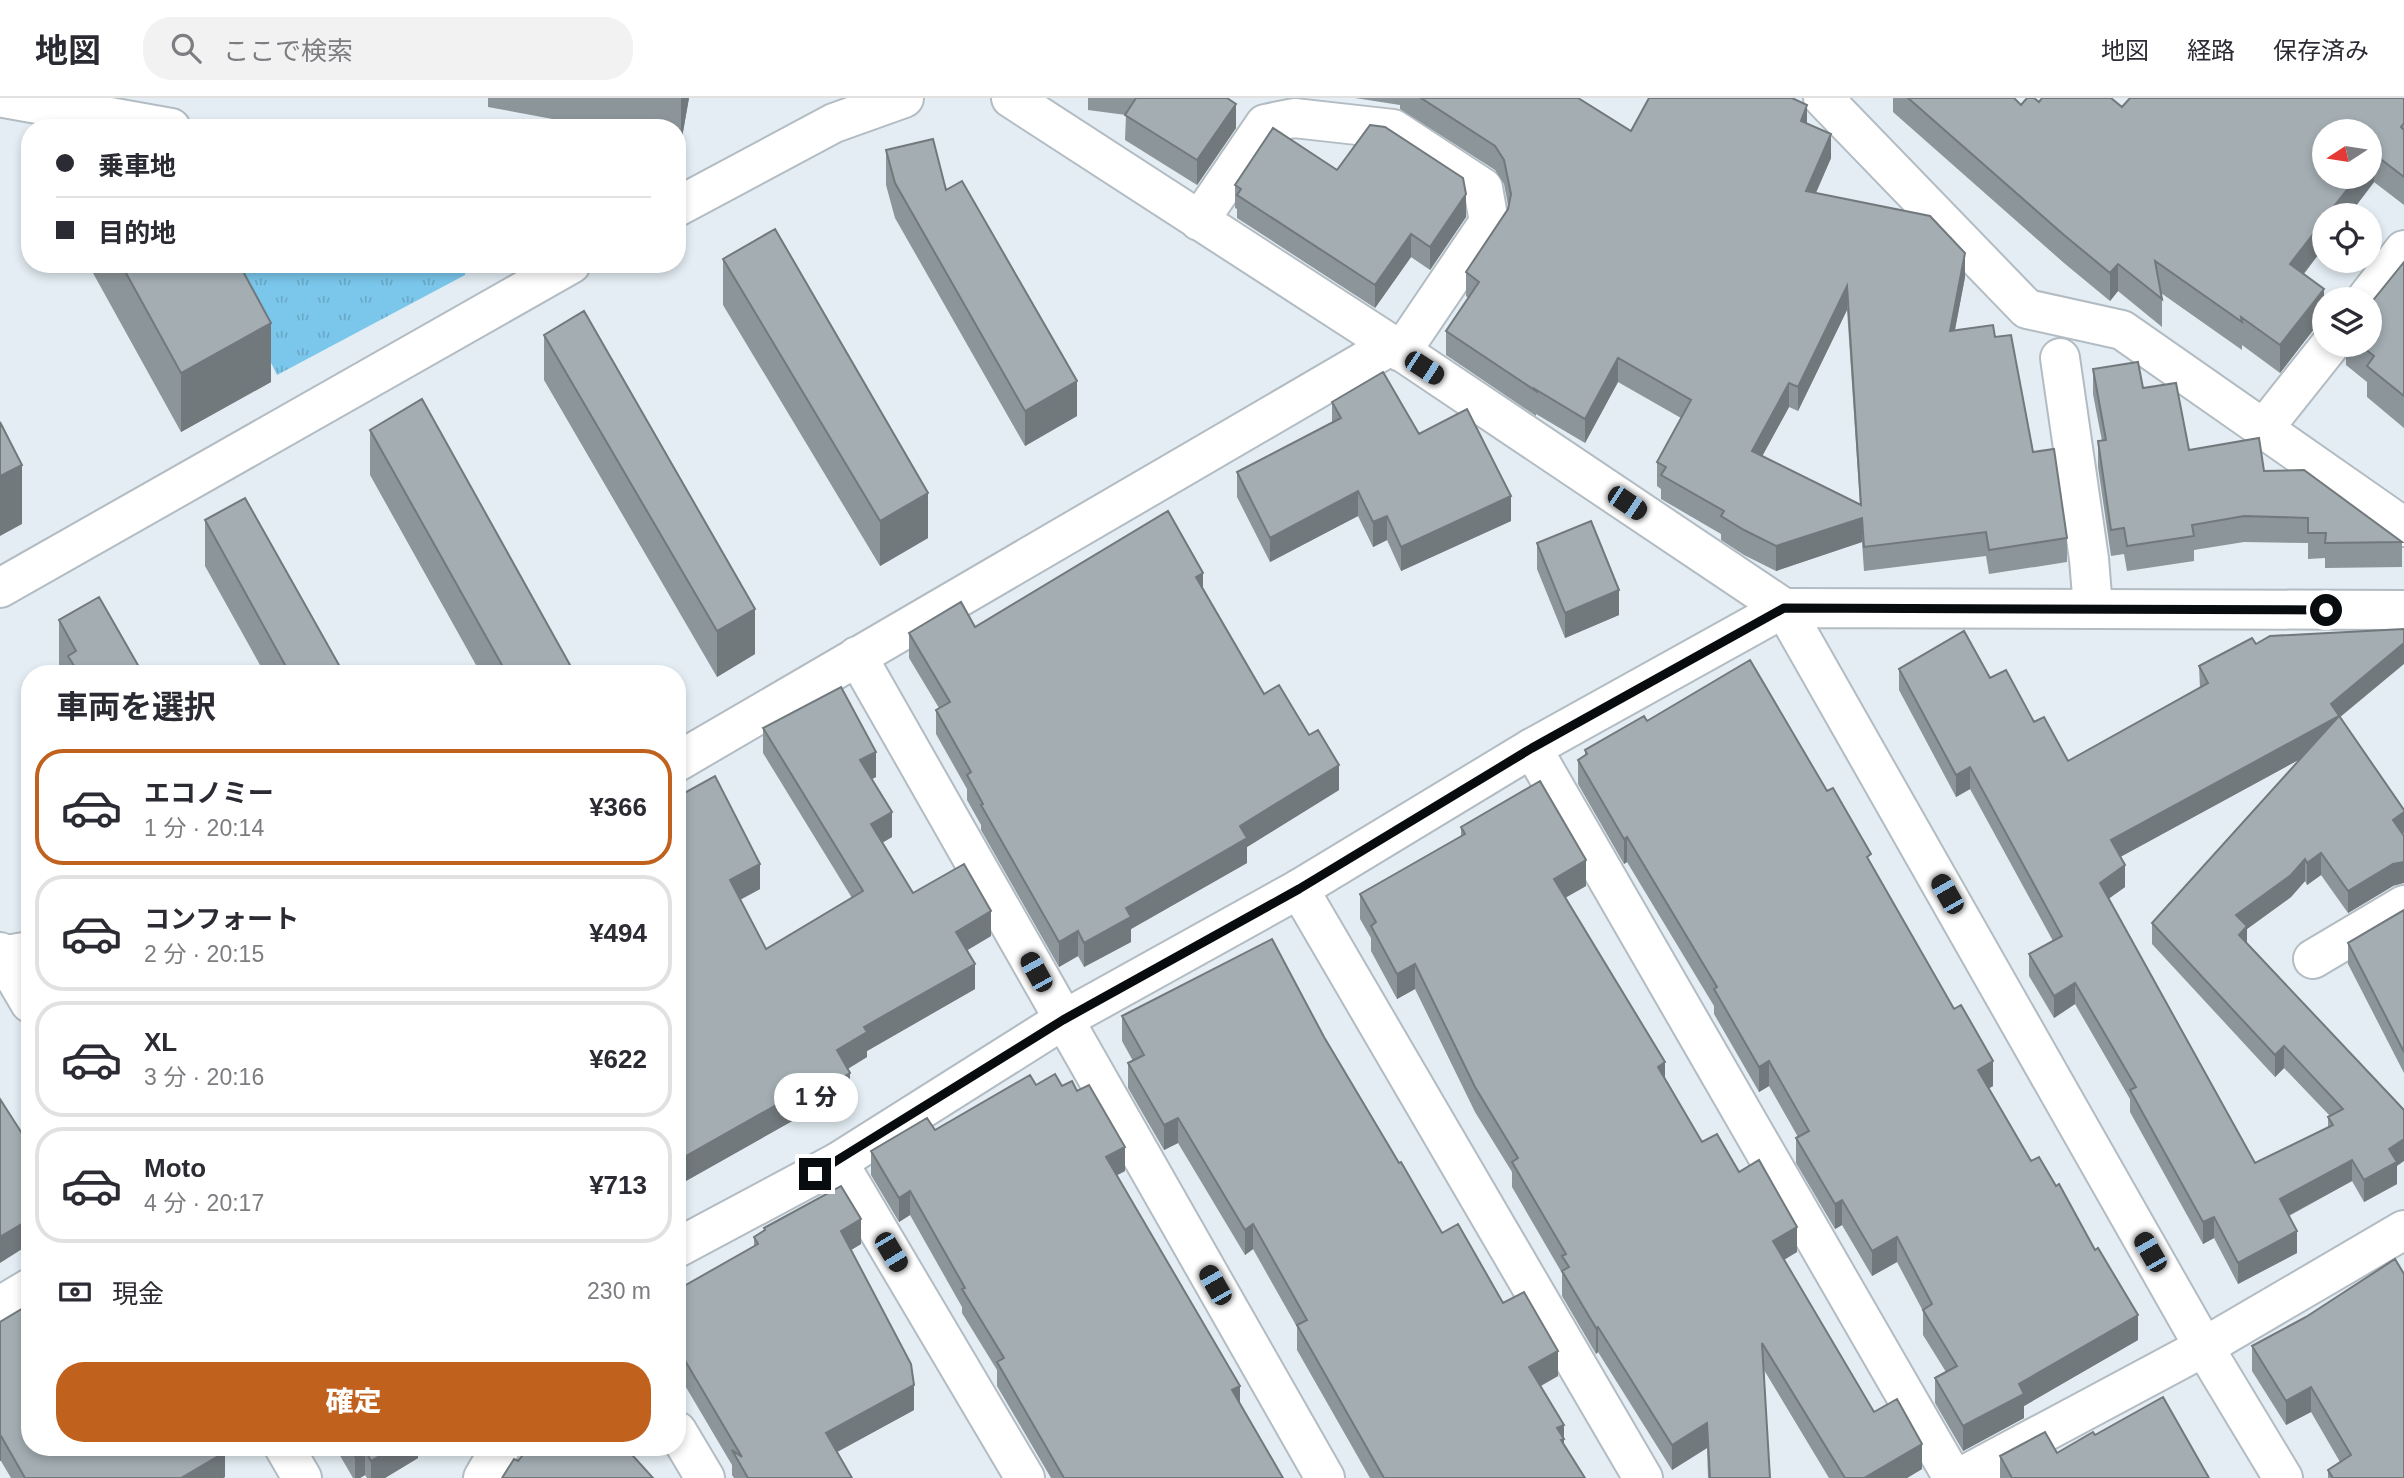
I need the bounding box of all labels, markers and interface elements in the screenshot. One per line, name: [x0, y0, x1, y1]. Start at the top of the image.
search box: [143, 17, 633, 80]
icon: search: [167, 29, 205, 67]
text: 地図: [35, 32, 101, 69]
text: ここで検索: [223, 36, 353, 66]
text: 地図: [2101, 37, 2149, 64]
text: 経路: [2187, 37, 2235, 64]
text: 保存済み: [2273, 37, 2369, 64]
north arrow: [2312, 119, 2382, 189]
map controls: [2312, 119, 2382, 357]
text: 乗車地: [98, 151, 176, 181]
button: locate: [2312, 203, 2382, 273]
text: 目的地: [98, 218, 176, 248]
button: layers: [2312, 287, 2382, 357]
car: [1401, 348, 1448, 388]
car: [1604, 483, 1651, 523]
route start: [2310, 594, 2342, 626]
text: 車両を選択: [56, 689, 216, 725]
icon: car: [60, 776, 123, 839]
text: エコノミー: [144, 778, 274, 808]
text: ¥366: [589, 792, 647, 822]
text: 1 分 · 20:14: [144, 815, 264, 841]
car: [1928, 871, 1967, 917]
icon: car: [60, 902, 123, 965]
text: コンフォート: [144, 904, 299, 934]
text: ¥494: [589, 918, 647, 948]
text: 2 分 · 20:15: [144, 941, 264, 967]
car: [1017, 949, 1056, 995]
text: XL: [144, 1027, 177, 1057]
icon: car: [60, 1028, 123, 1091]
text: ¥622: [589, 1044, 647, 1074]
text: 3 分 · 20:16: [144, 1064, 264, 1090]
callout: 1 分: [773, 1072, 857, 1122]
text: 1 分: [795, 1084, 837, 1110]
text: Moto: [144, 1153, 206, 1183]
icon: car: [60, 1154, 123, 1217]
route end: [799, 1158, 831, 1190]
text: ¥713: [589, 1170, 647, 1200]
text: 4 分 · 20:17: [144, 1190, 264, 1216]
car: [872, 1229, 911, 1275]
car: [2131, 1229, 2170, 1275]
car: [1196, 1262, 1235, 1308]
icon: cash: [56, 1273, 94, 1311]
text: 230 m: [587, 1278, 651, 1304]
text: 現金: [112, 1279, 164, 1309]
button: 確定: [56, 1362, 651, 1442]

